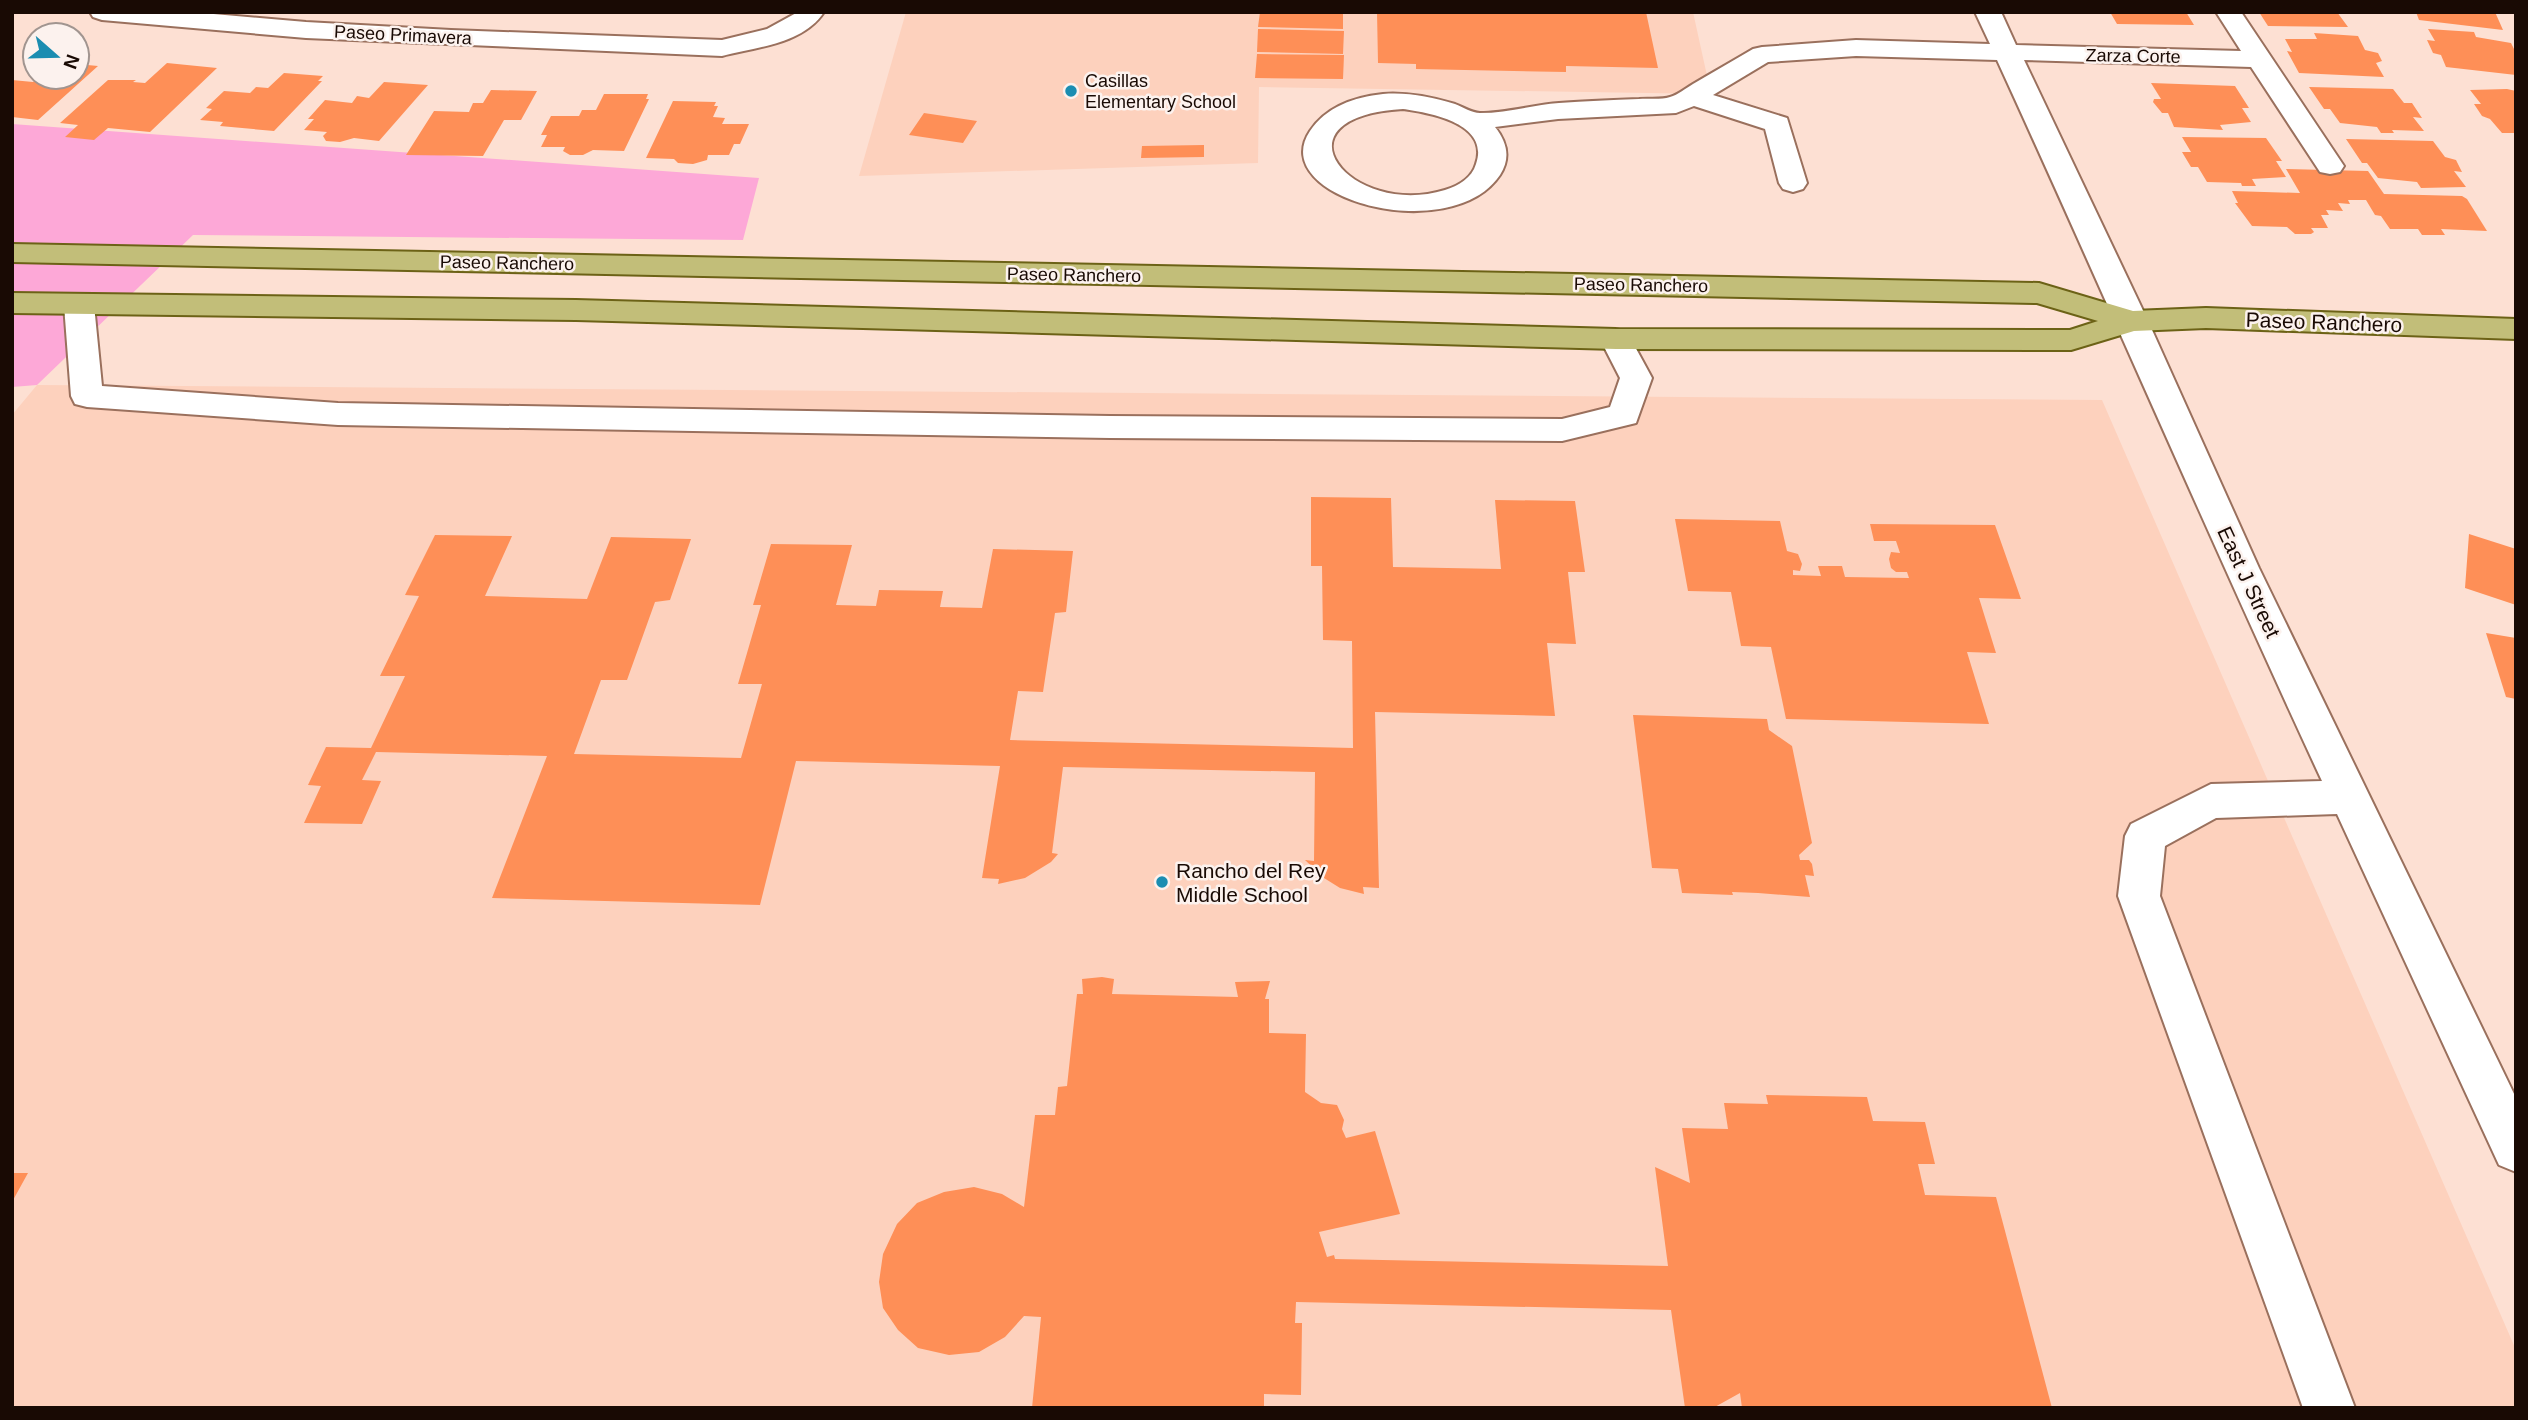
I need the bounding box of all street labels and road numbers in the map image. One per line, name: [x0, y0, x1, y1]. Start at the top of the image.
street label: Paseo Primavera: [334, 21, 473, 49]
street label: Zarza Corte: [2085, 45, 2181, 67]
street label: Paseo Ranchero: [440, 252, 574, 274]
street label: Paseo Ranchero: [1007, 264, 1141, 286]
street label: Paseo Ranchero: [1574, 274, 1708, 296]
street label: Paseo Ranchero: [2245, 308, 2403, 336]
street label: East J Street: [2213, 523, 2285, 641]

